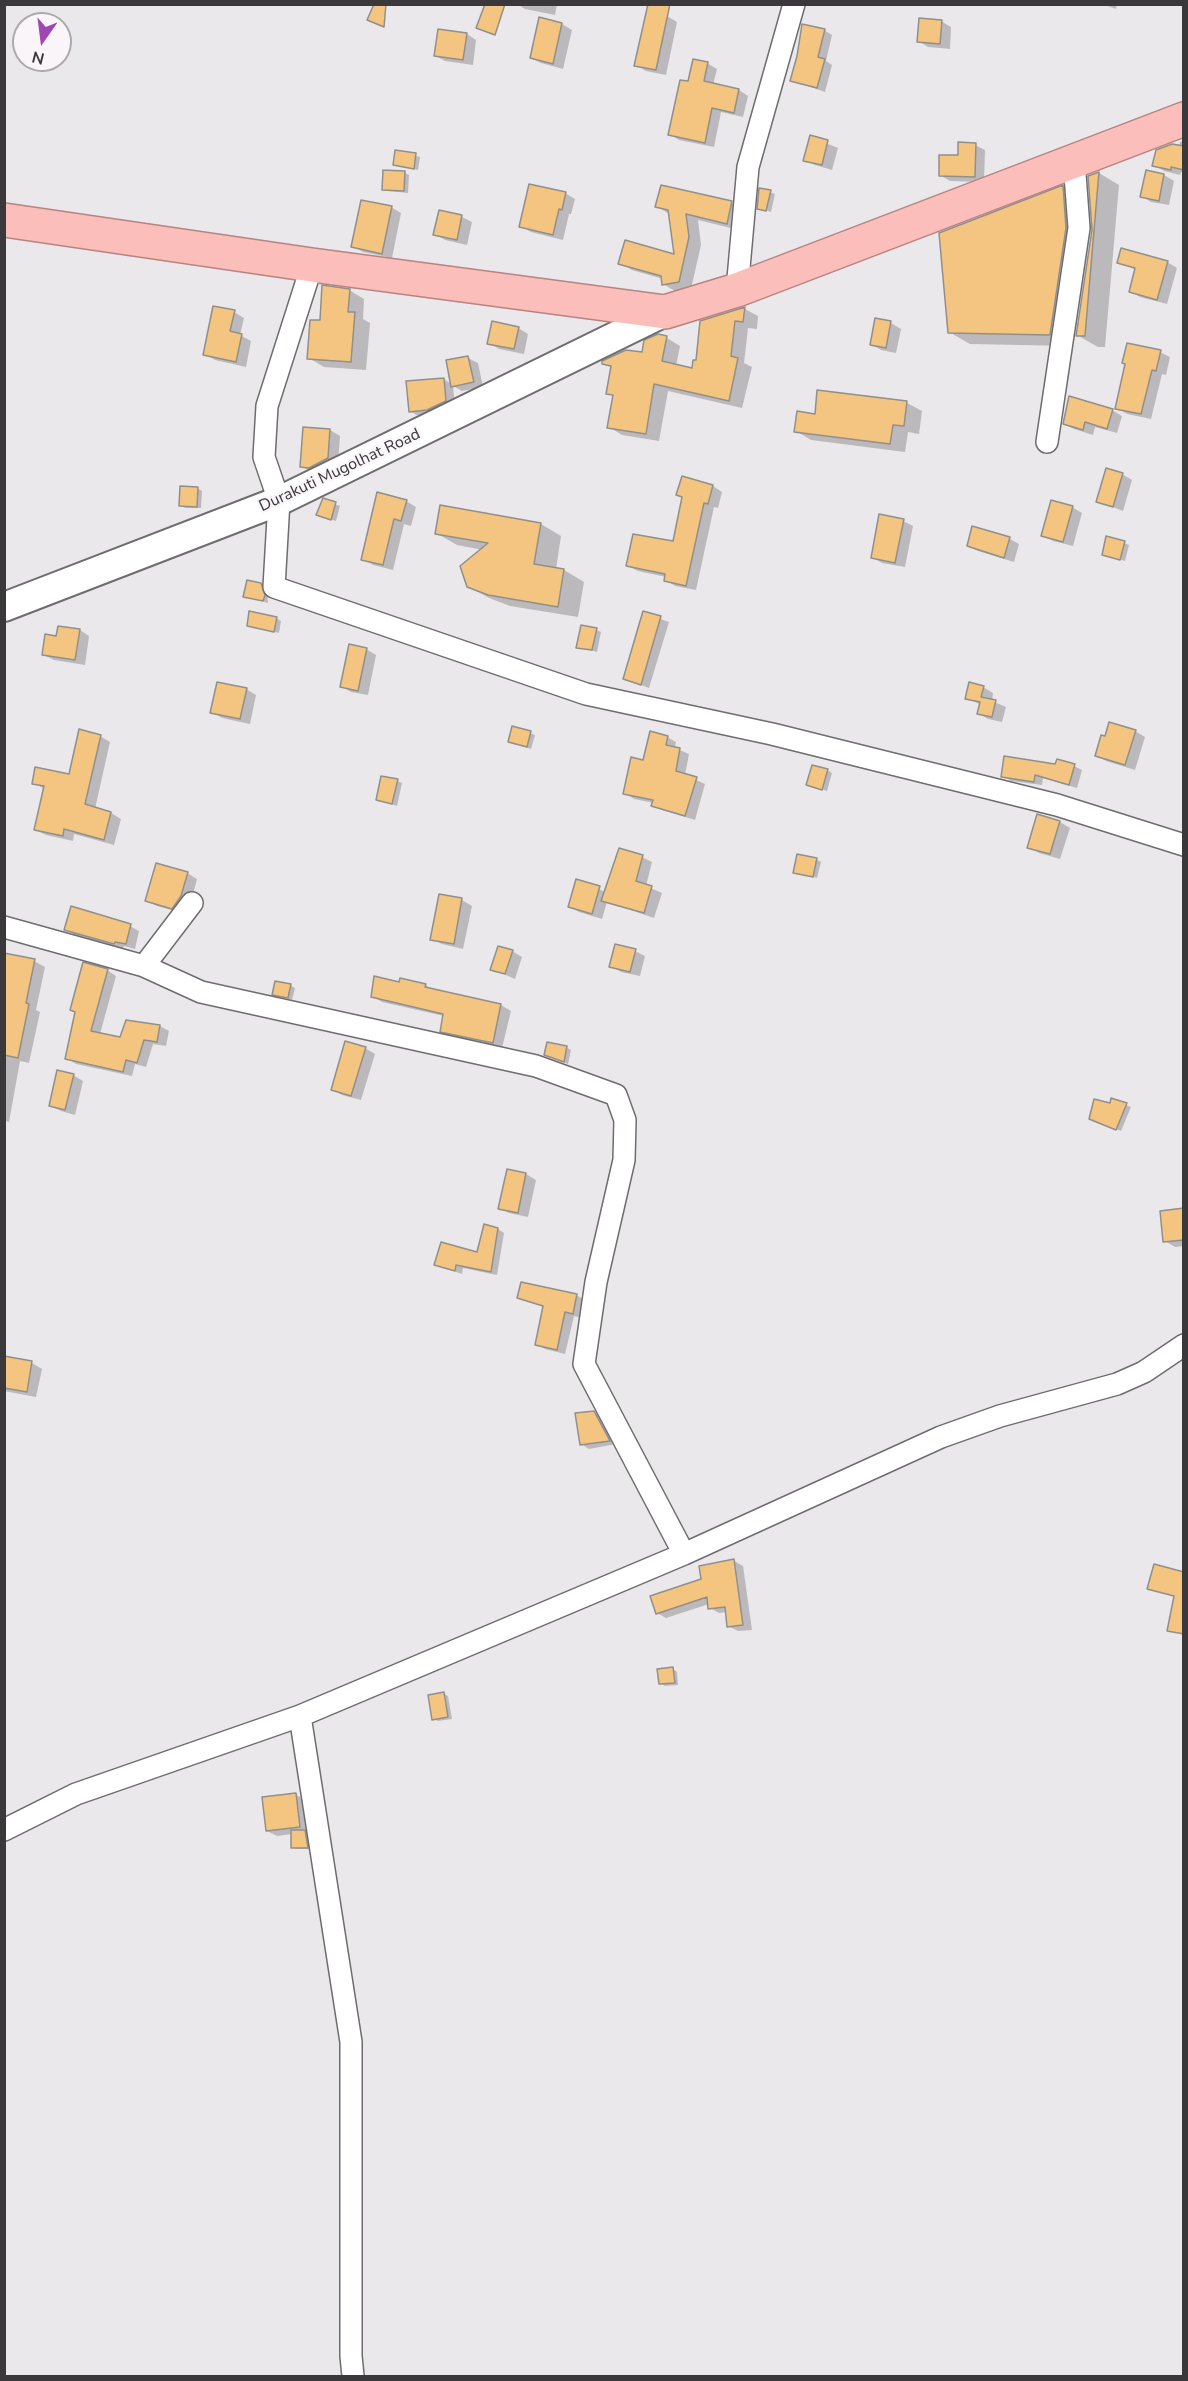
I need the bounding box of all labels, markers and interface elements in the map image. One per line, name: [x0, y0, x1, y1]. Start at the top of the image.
north arrow: [12, 12, 72, 72]
text: N: [30, 45, 47, 70]
street label: Durakuti Mugolhat Road: [256, 425, 424, 517]

